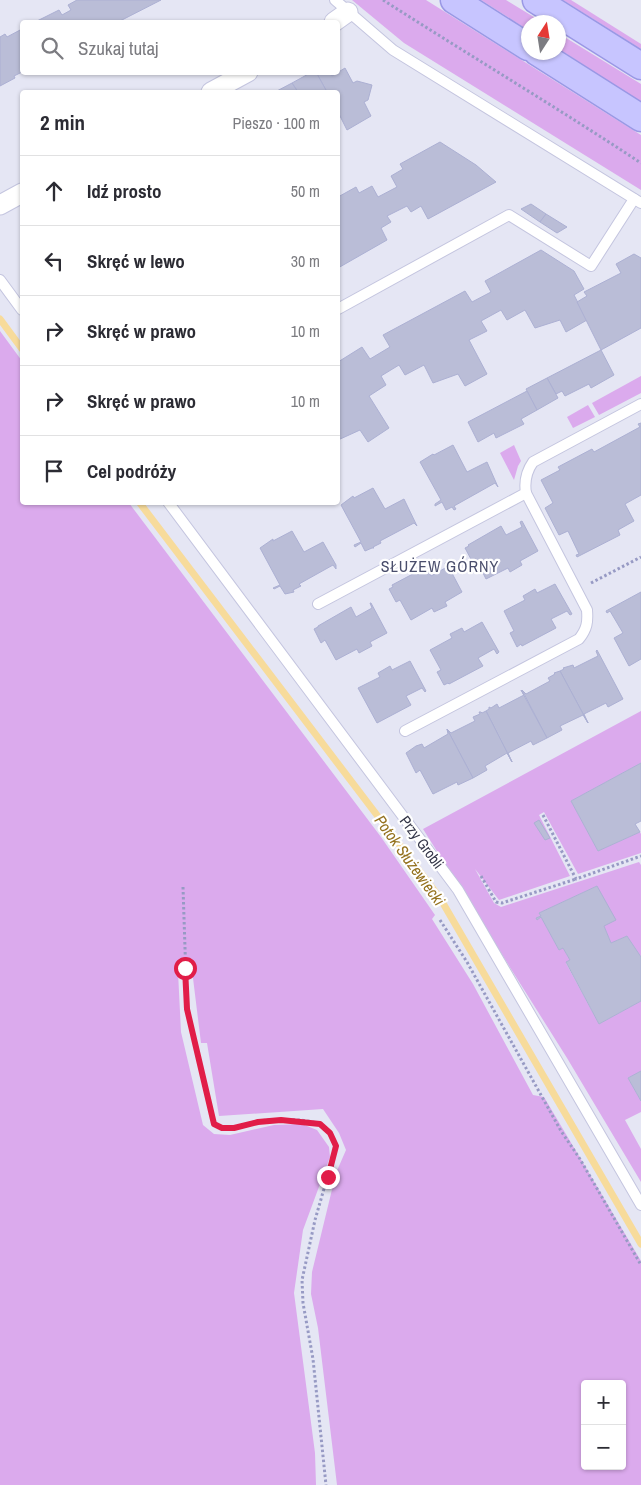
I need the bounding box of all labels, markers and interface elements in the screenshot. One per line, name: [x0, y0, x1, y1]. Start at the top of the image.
north arrow: [521, 15, 566, 60]
search box: [20, 20, 340, 75]
icon: search: [38, 34, 66, 62]
text: Szukaj tutaj: [78, 35, 159, 61]
text: 2 min: [40, 108, 85, 137]
text: Pieszo · 100 m: [232, 112, 320, 134]
icon: ahead: [40, 177, 68, 205]
text: Idź prosto: [87, 178, 161, 204]
text: 50 m: [291, 180, 320, 202]
icon: left: [40, 247, 68, 275]
text: Skręć w lewo: [87, 248, 185, 274]
text: 30 m: [291, 250, 320, 272]
icon: right: [40, 317, 68, 345]
text: Skręć w prawo: [87, 318, 196, 344]
text: 10 m: [291, 320, 320, 342]
icon: right: [40, 387, 68, 415]
text: Skręć w prawo: [87, 388, 196, 414]
text: 10 m: [291, 390, 320, 412]
icon: arrive: [40, 457, 68, 485]
text: Cel podróży: [87, 458, 176, 484]
district label: SŁUŻEW GÓRNY: [381, 555, 499, 577]
water label: Potok Służewiecki: [370, 810, 451, 910]
street label: Przy Grobli: [395, 811, 449, 873]
route start: [174, 957, 197, 980]
route end: [317, 1166, 340, 1189]
map controls: [581, 1380, 626, 1470]
button: +: [581, 1380, 626, 1425]
button: −: [581, 1425, 626, 1470]

